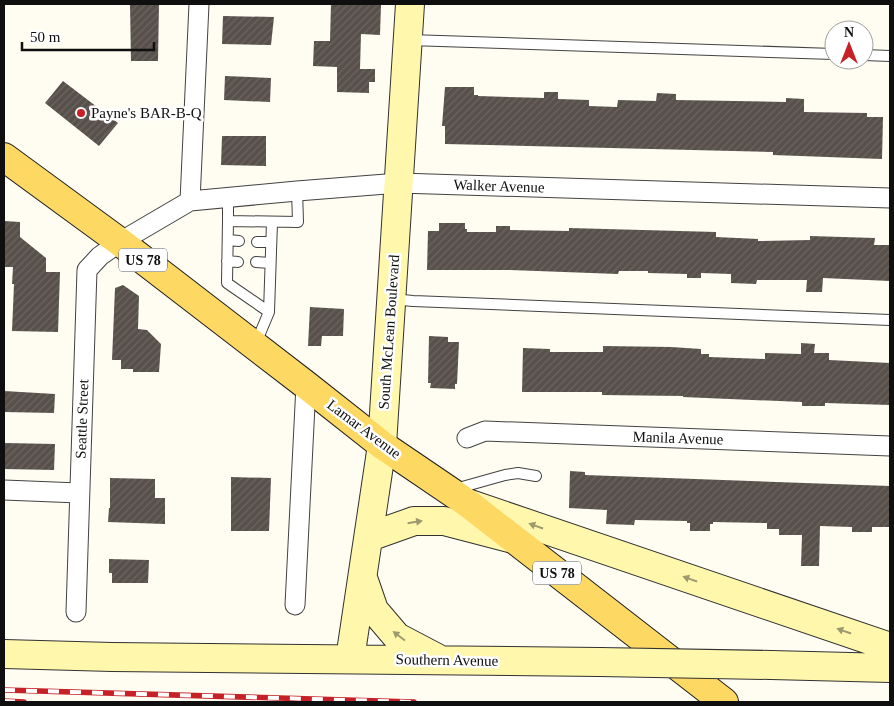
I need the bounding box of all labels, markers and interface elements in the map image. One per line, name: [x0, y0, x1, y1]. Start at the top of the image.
scale bar: [22, 20, 155, 52]
north arrow: [824, 20, 874, 70]
text: N: [844, 25, 854, 40]
text: 50 m: [30, 29, 61, 45]
place label: Payne's BAR-B-Q: [91, 105, 202, 121]
marker: Payne's BAR-B-Q: [75, 107, 87, 119]
street label: Walker Avenue: [453, 176, 545, 196]
road number: US 78: [119, 248, 167, 272]
street label: South McLean Boulevard: [376, 254, 402, 410]
street label: Seattle Street: [73, 378, 91, 459]
street label: Lamar Avenue: [324, 396, 404, 462]
street label: Manila Avenue: [632, 428, 724, 448]
one-way arrow: [408, 518, 424, 526]
one-way arrow: [529, 522, 544, 529]
road number: US 78: [533, 562, 581, 584]
one-way arrow: [683, 574, 698, 582]
one-way arrow: [836, 627, 851, 635]
one-way arrow: [392, 631, 406, 641]
street label: Southern Avenue: [396, 651, 499, 669]

